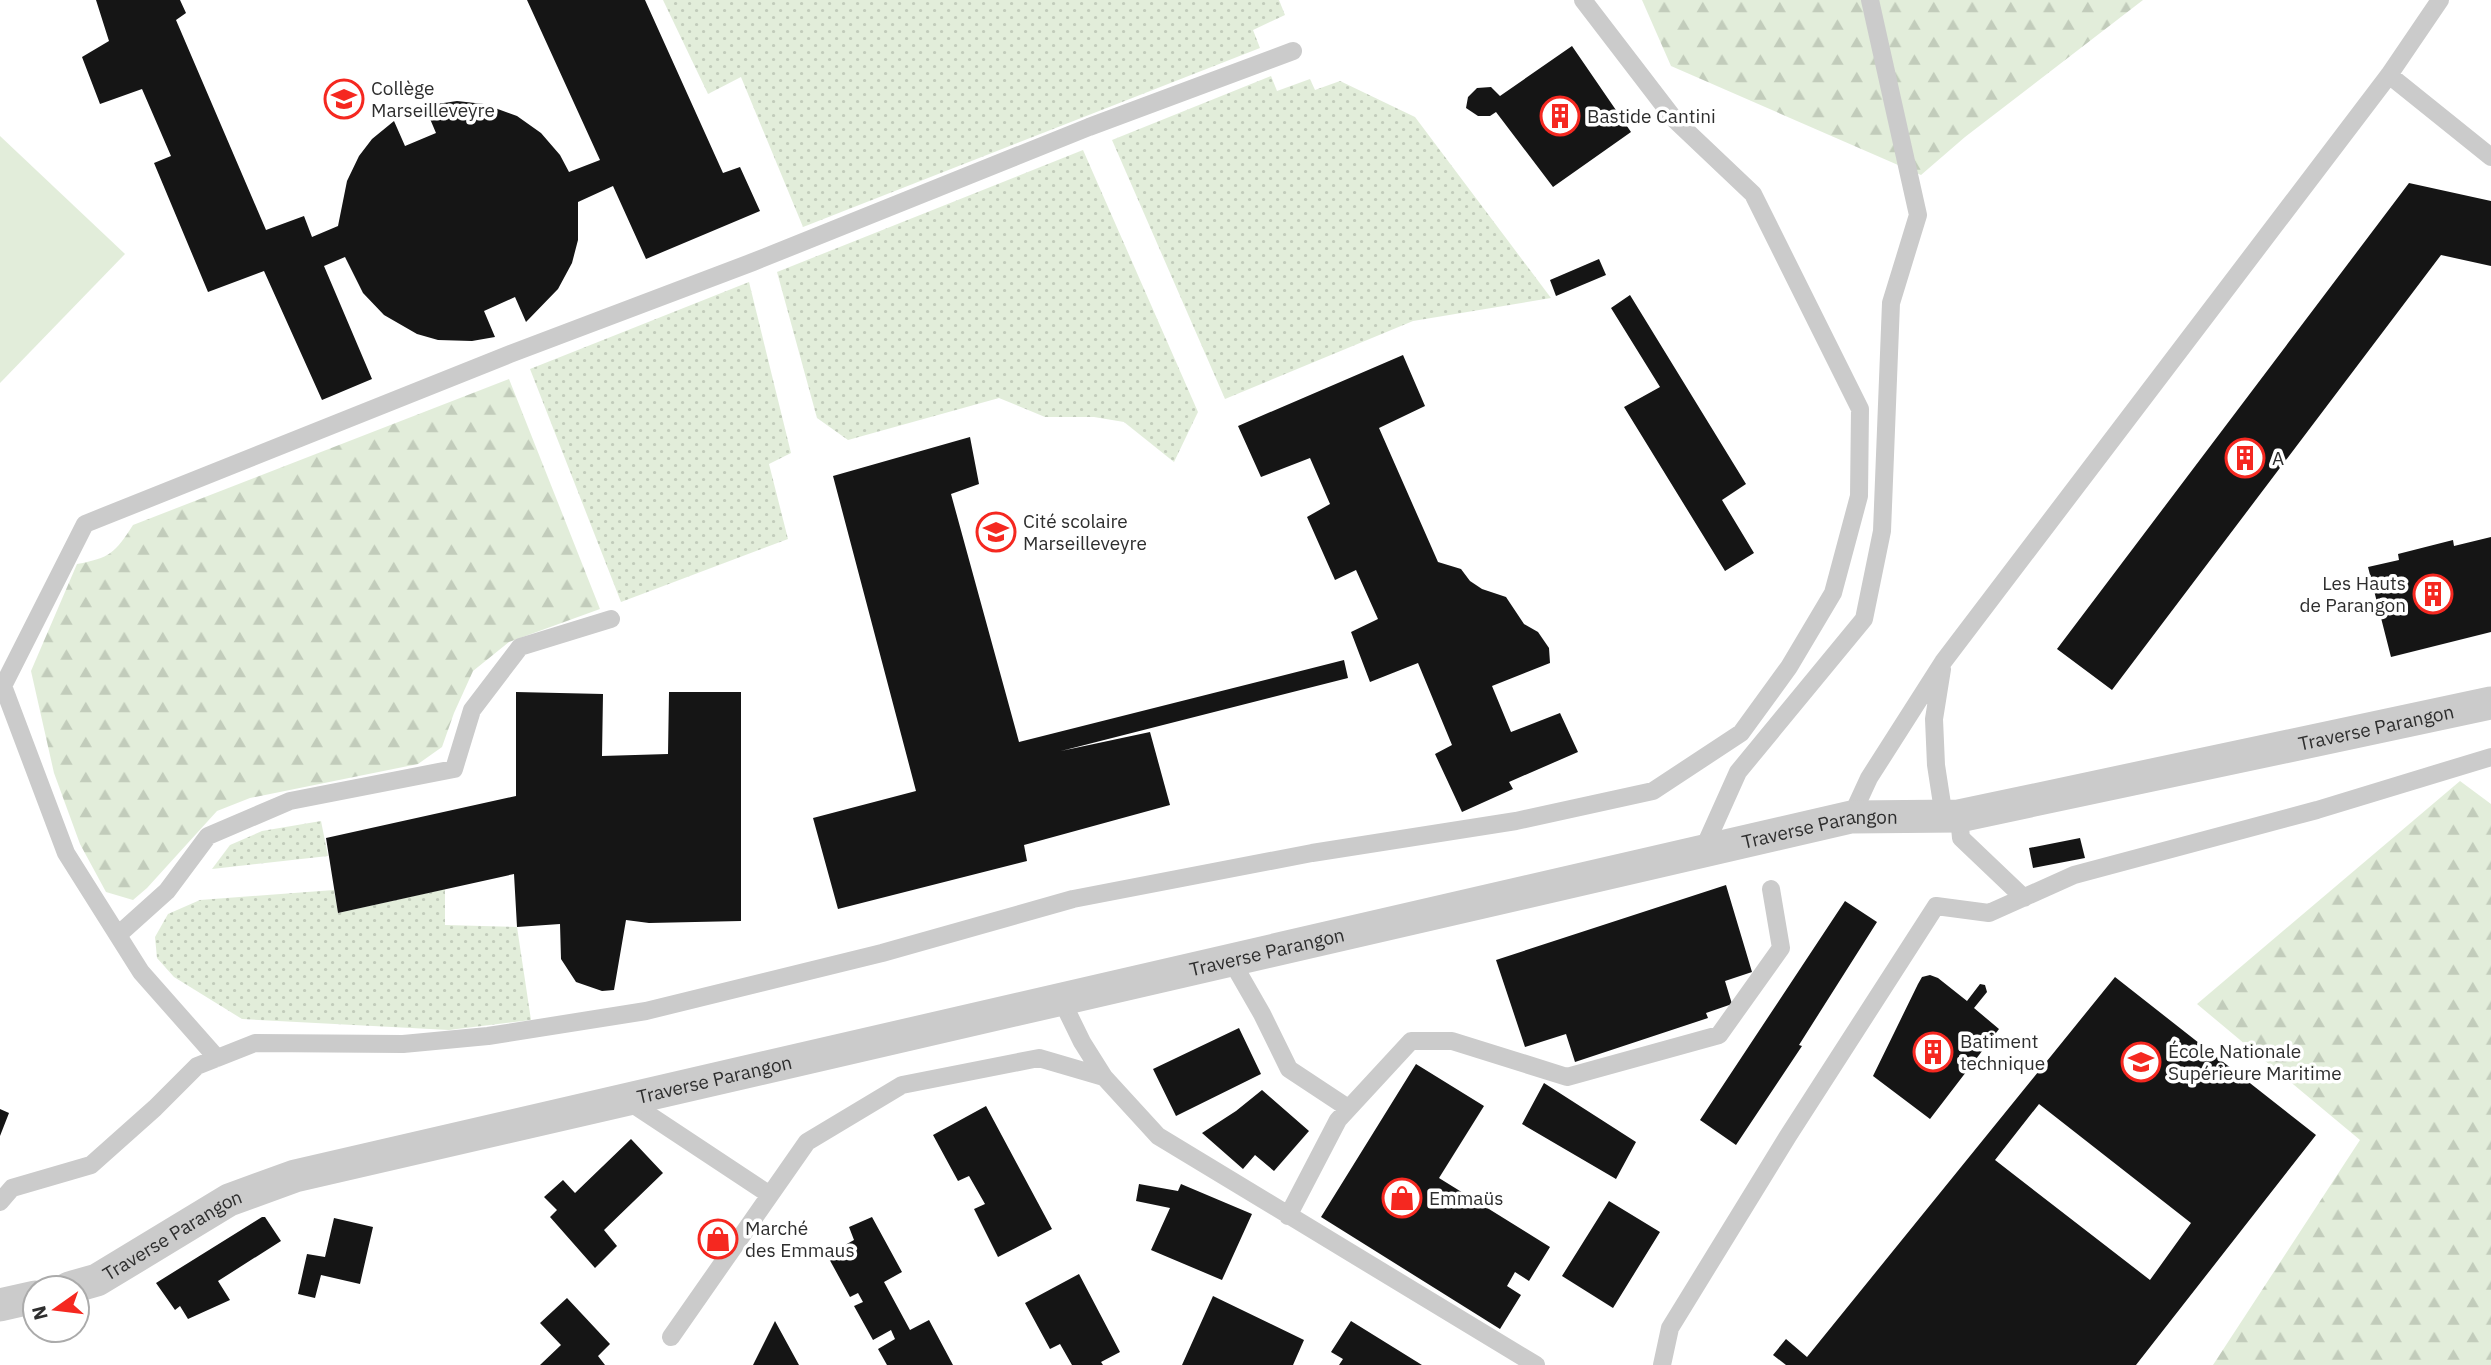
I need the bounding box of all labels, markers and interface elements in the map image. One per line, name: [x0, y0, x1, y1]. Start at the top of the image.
place label: Collège Marseilleveyre: [371, 76, 495, 122]
school or university icon: Collège Marseilleveyre: [323, 78, 365, 120]
building icon: Bastide Cantini: [1539, 95, 1581, 137]
place label: Bastide Cantini: [1587, 104, 1716, 128]
building icon: A: [2224, 437, 2266, 479]
place label: A: [2272, 446, 2284, 470]
place label: Cité scolaire Marseilleveyre: [1023, 509, 1147, 555]
school or university icon: Cité scolaire Marseilleveyre: [975, 511, 1017, 553]
place label: Les Hauts de Parangon: [2299, 571, 2406, 617]
building icon: Les Hauts de Parangon: [2412, 573, 2454, 615]
street label: Traverse Parangon: [2296, 699, 2456, 756]
street label: Traverse Parangon: [1739, 804, 1898, 854]
street label: Traverse Parangon: [1187, 922, 1347, 981]
place label: Batiment technique: [1960, 1029, 2045, 1075]
building icon: Batiment technique: [1912, 1031, 1954, 1073]
place label: École Nationale Supérieure Maritime: [2168, 1039, 2342, 1085]
school or university icon: École Nationale Supérieure Maritime: [2120, 1041, 2162, 1083]
street label: Traverse Parangon: [634, 1050, 794, 1109]
shop icon: Emmaüs: [1381, 1177, 1423, 1219]
street label: Traverse Parangon: [98, 1184, 245, 1286]
place label: Emmaüs: [1429, 1186, 1503, 1210]
place label: Marché des Emmaus: [745, 1216, 855, 1262]
shop icon: Marché des Emmaus: [697, 1218, 739, 1260]
north arrow: [21, 1274, 91, 1344]
text: N: [26, 1304, 53, 1323]

